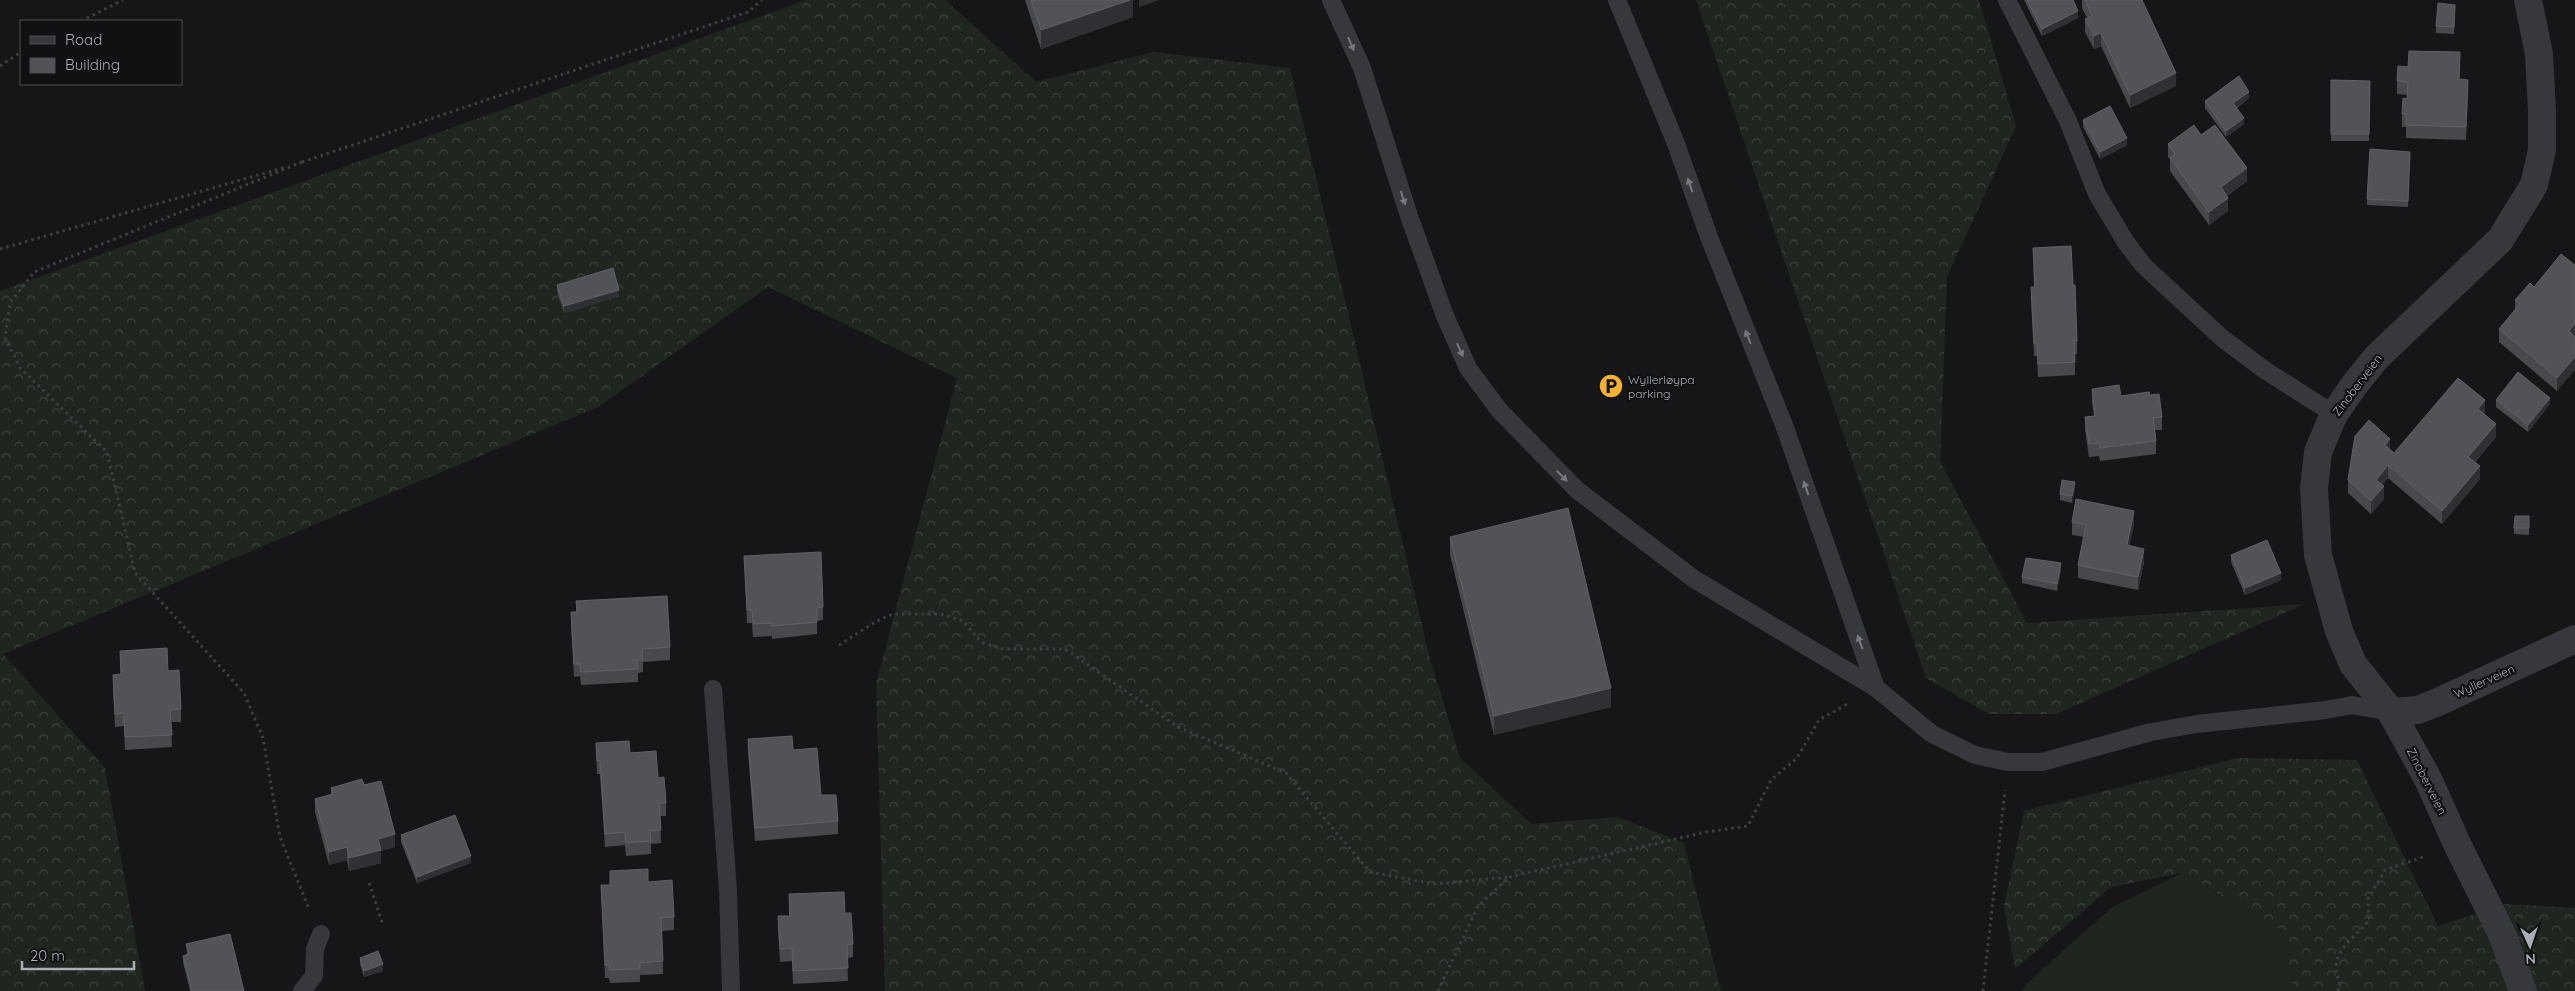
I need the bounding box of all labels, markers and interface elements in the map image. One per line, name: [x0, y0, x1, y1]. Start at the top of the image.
legend: [20, 20, 182, 85]
text: Road: [65, 30, 102, 49]
one-way arrow: [1348, 37, 1356, 51]
text: Building: [65, 55, 120, 74]
one-way arrow: [1686, 177, 1694, 192]
one-way arrow: [1400, 191, 1407, 206]
one-way arrow: [1744, 329, 1752, 344]
one-way arrow: [1457, 343, 1465, 357]
street label: Zinoberveien: [2329, 351, 2385, 419]
place label: Wyllerløypa parking: [1628, 372, 1695, 401]
parking icon: Wyllerløypa parking: [1598, 373, 1624, 399]
one-way arrow: [1556, 470, 1568, 482]
one-way arrow: [1802, 481, 1809, 496]
one-way arrow: [1856, 634, 1863, 649]
street label: Wyllerveien: [2451, 661, 2517, 701]
street label: Zinoberveien: [2404, 745, 2450, 817]
north arrow: [2505, 921, 2555, 971]
scale bar: [22, 938, 135, 970]
text: 20 m: [30, 946, 65, 965]
text: N: [2525, 950, 2536, 968]

